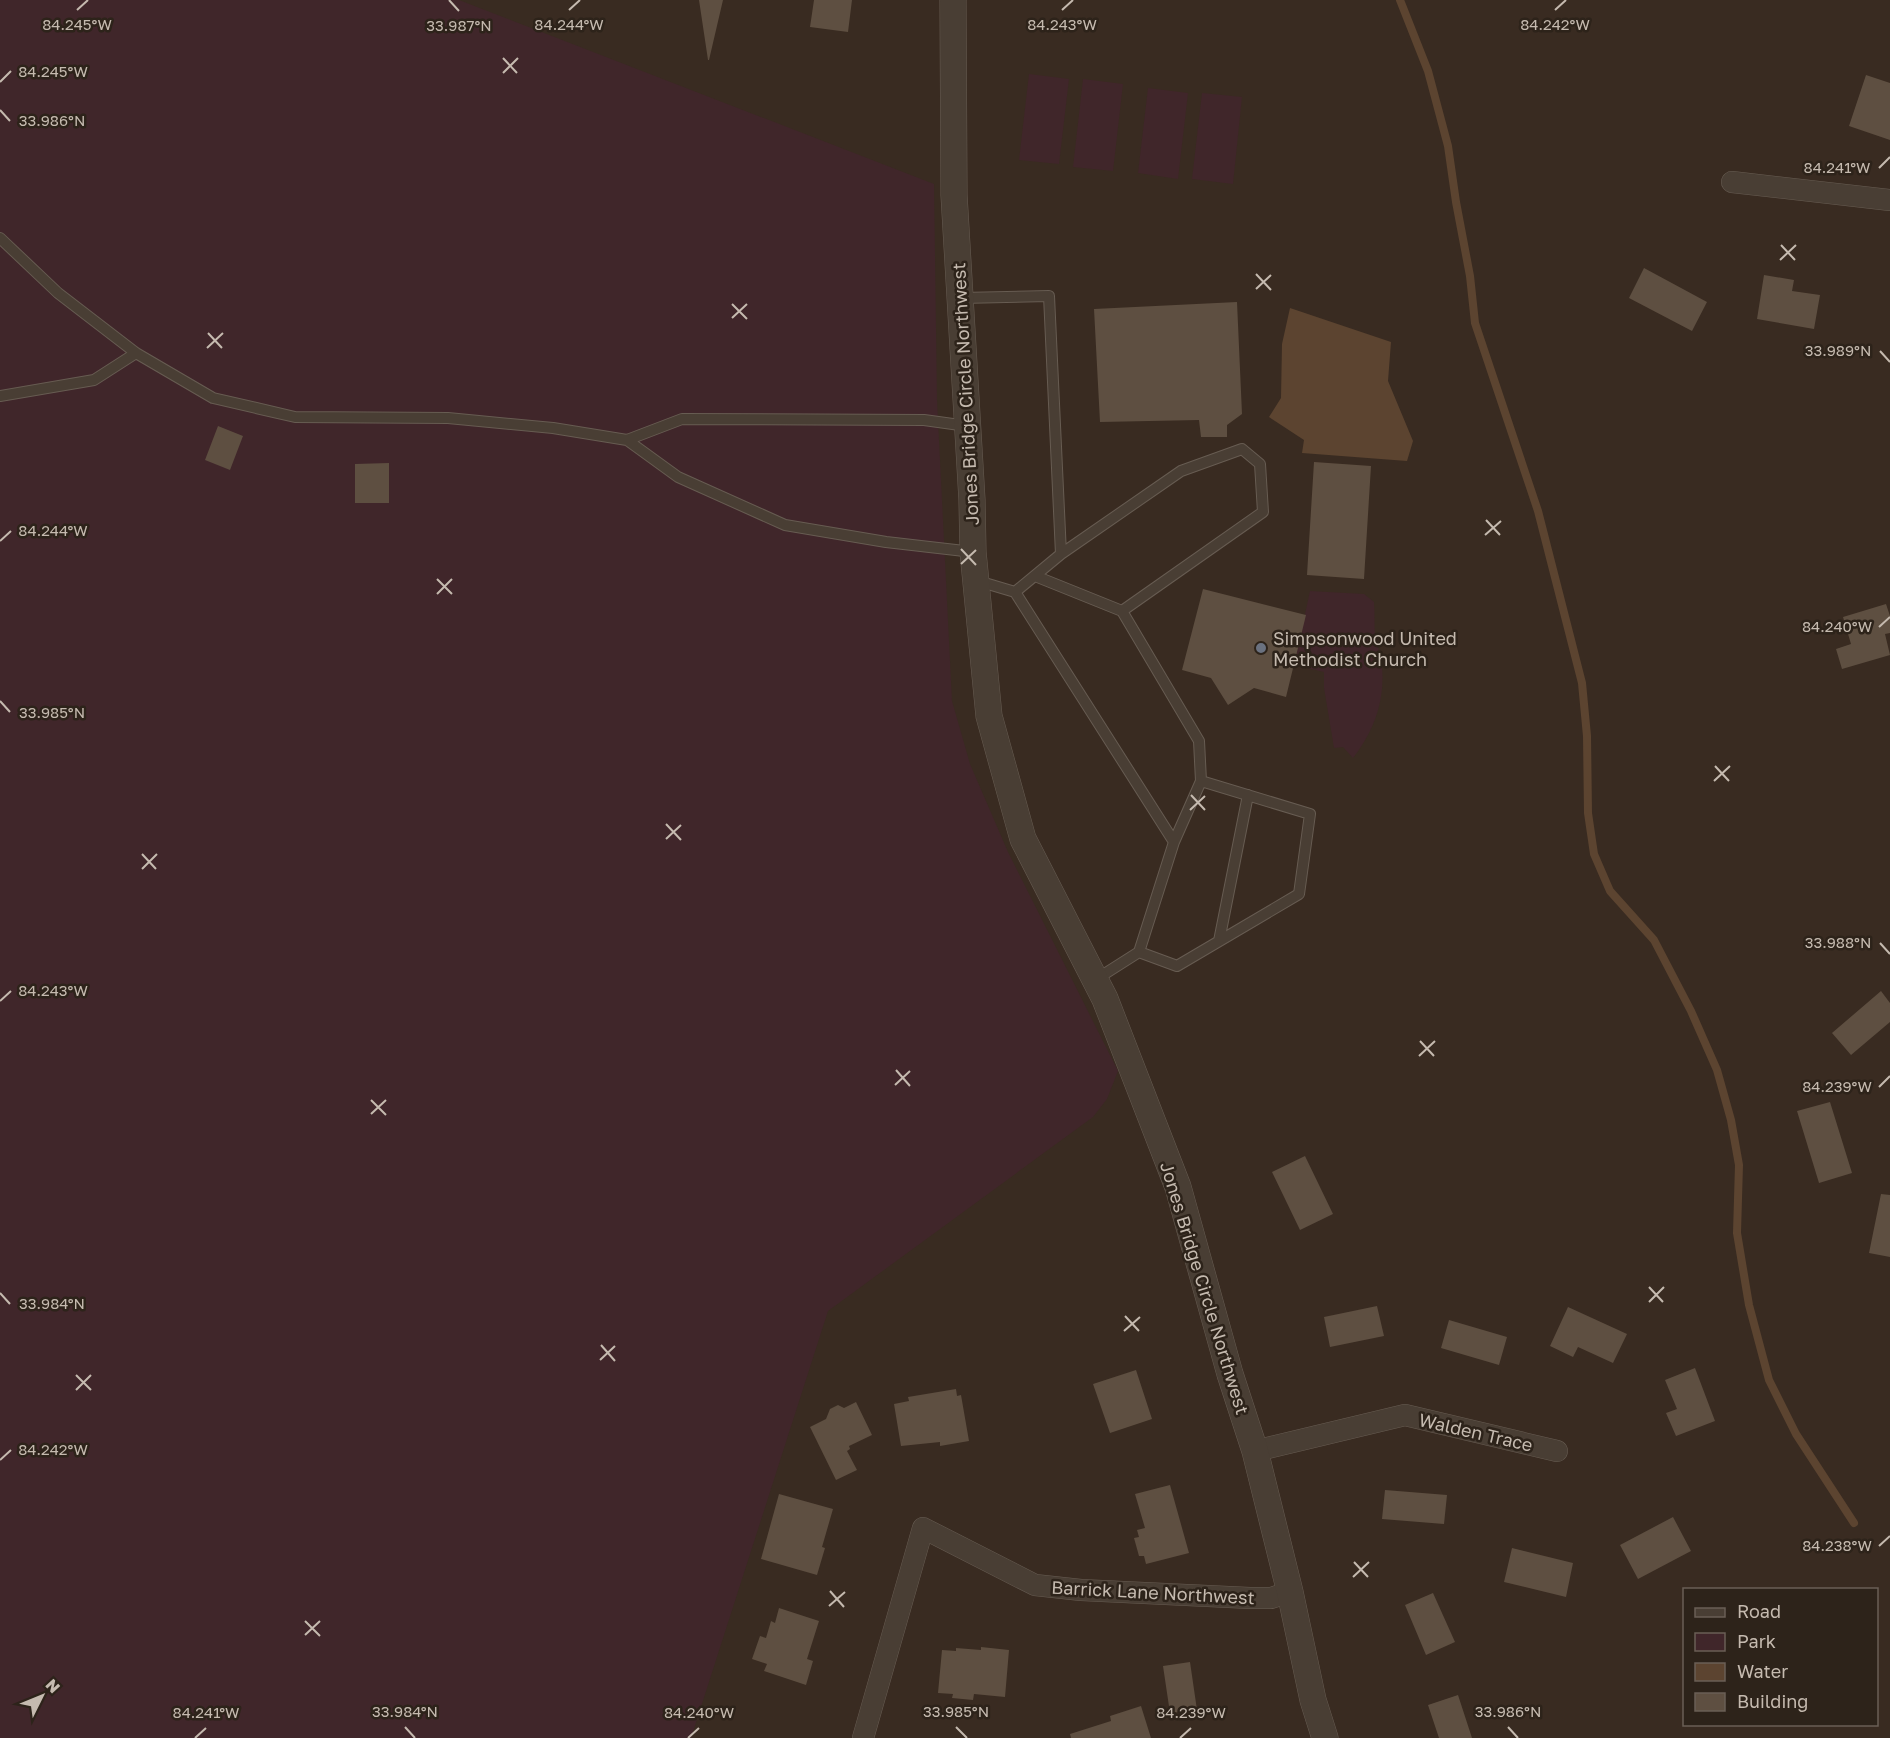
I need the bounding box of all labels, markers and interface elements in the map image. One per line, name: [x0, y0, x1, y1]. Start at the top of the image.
text: 84.245°W: [42, 15, 112, 33]
text: 84.244°W: [534, 15, 604, 33]
text: 84.243°W: [1027, 15, 1097, 33]
text: 84.242°W: [1520, 15, 1590, 33]
text: 33.987°N: [426, 16, 492, 34]
text: 84.245°W: [18, 62, 88, 80]
text: 33.986°N: [19, 111, 85, 129]
text: 84.241°W: [1804, 158, 1870, 176]
street label: Jones Bridge Circle Northwest: [947, 262, 983, 526]
text: 33.989°N: [1805, 341, 1871, 359]
text: 84.244°W: [18, 521, 88, 539]
text: 84.240°W: [1802, 617, 1872, 635]
place label: Simpsonwood United Methodist Church: [1273, 627, 1457, 670]
marker: Simpsonwood United Methodist Church: [1254, 641, 1268, 655]
text: 33.985°N: [19, 703, 85, 721]
text: 33.988°N: [1805, 933, 1871, 951]
text: 84.243°W: [18, 981, 88, 999]
text: 84.239°W: [1802, 1077, 1872, 1095]
street label: Jones Bridge Circle Northwest: [1156, 1159, 1254, 1417]
text: 33.984°N: [19, 1294, 85, 1312]
street label: Walden Trace: [1417, 1408, 1535, 1456]
text: 84.242°W: [18, 1440, 88, 1458]
text: 84.238°W: [1802, 1536, 1872, 1554]
street label: Barrick Lane Northwest: [1051, 1576, 1255, 1608]
legend: [1683, 1588, 1878, 1726]
text: Road: [1737, 1600, 1781, 1622]
text: Park: [1737, 1630, 1776, 1652]
text: Water: [1737, 1660, 1788, 1682]
north arrow: [12, 1666, 72, 1726]
text: N: [42, 1674, 64, 1697]
text: Building: [1737, 1690, 1808, 1712]
text: 33.984°N: [372, 1702, 438, 1720]
text: 33.985°N: [923, 1702, 989, 1720]
text: 33.986°N: [1475, 1702, 1541, 1720]
text: 84.241°W: [173, 1703, 239, 1721]
text: 84.240°W: [664, 1703, 734, 1721]
text: 84.239°W: [1156, 1703, 1226, 1721]

